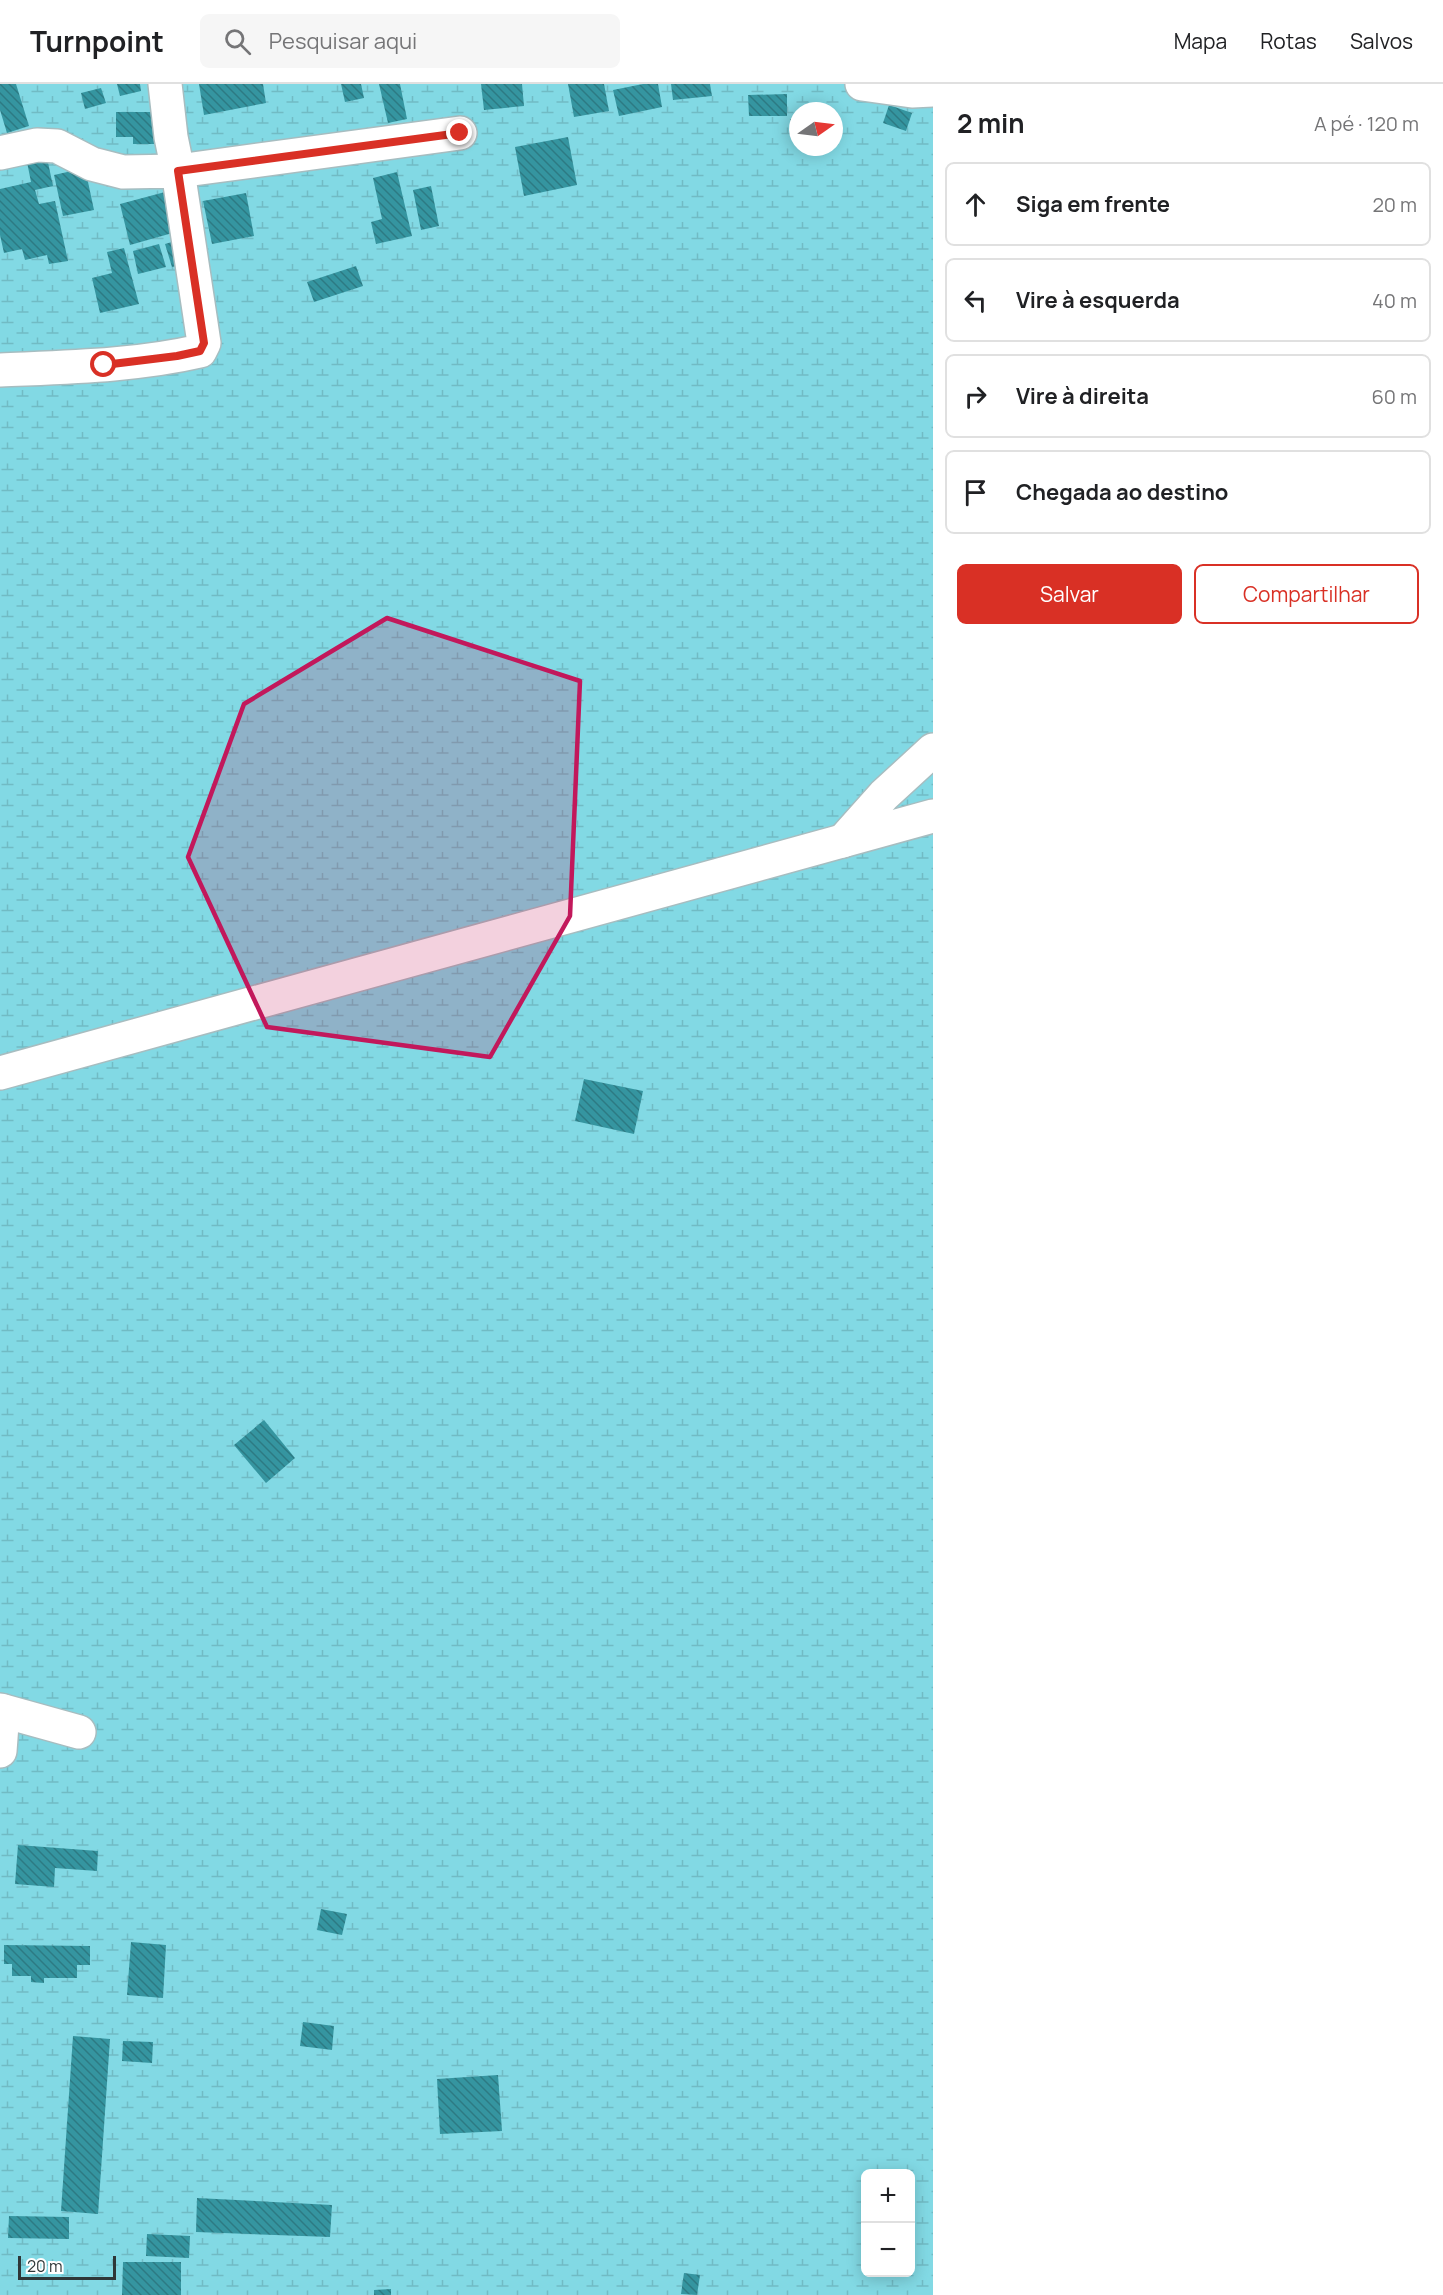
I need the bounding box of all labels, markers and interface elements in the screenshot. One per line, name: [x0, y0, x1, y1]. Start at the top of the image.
search box: [200, 14, 620, 68]
text: Turnpoint: [30, 22, 164, 60]
icon: search: [221, 25, 254, 58]
text: Pesquisar aqui: [269, 26, 417, 56]
text: Mapa: [1174, 27, 1227, 55]
text: Rotas: [1260, 27, 1317, 55]
text: Salvos: [1350, 27, 1413, 55]
north arrow: [789, 102, 843, 156]
text: 2 min: [957, 105, 1025, 141]
text: A pé · 120 m: [1314, 110, 1419, 137]
route end: [446, 119, 472, 145]
icon: ahead: [959, 188, 992, 221]
text: Siga em frente: [1016, 189, 1170, 219]
text: 20 m: [1372, 191, 1417, 218]
icon: left: [959, 284, 992, 317]
text: Vire à esquerda: [1016, 285, 1180, 315]
text: 40 m: [1372, 287, 1417, 314]
route start: [90, 351, 116, 377]
icon: right: [959, 380, 992, 413]
text: Vire à direita: [1016, 381, 1149, 411]
text: 60 m: [1371, 383, 1417, 410]
icon: arrive: [959, 476, 992, 509]
text: Chegada ao destino: [1016, 477, 1228, 507]
button: Salvar: [957, 564, 1182, 624]
button: Compartilhar: [1194, 564, 1419, 624]
map controls: [861, 2169, 915, 2277]
button: +: [861, 2169, 915, 2223]
button: −: [861, 2223, 915, 2277]
scale bar: [18, 2253, 116, 2280]
text: 20 m: [27, 2255, 63, 2277]

